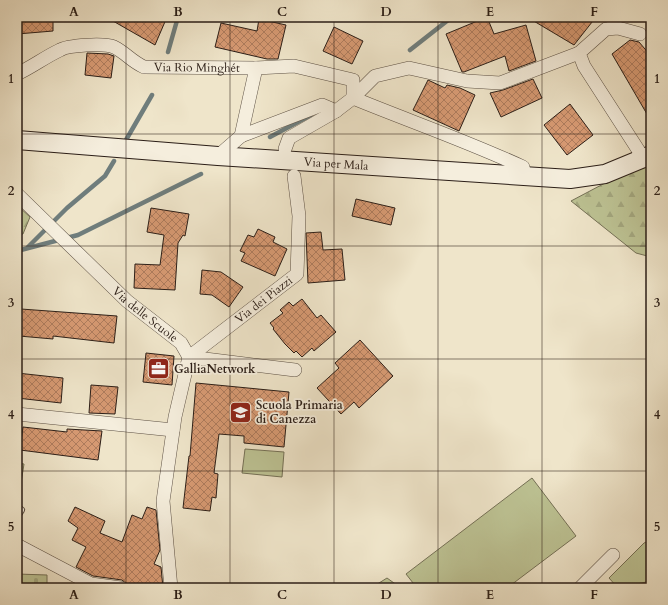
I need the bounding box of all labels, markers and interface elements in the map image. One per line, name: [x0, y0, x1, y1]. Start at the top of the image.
text: A: [69, 3, 79, 21]
text: B: [173, 3, 183, 21]
text: C: [277, 3, 287, 21]
text: D: [380, 3, 392, 21]
text: E: [486, 3, 494, 21]
text: F: [590, 3, 598, 21]
street label: Via Rio Minghét: [154, 59, 240, 76]
text: 1: [8, 70, 14, 88]
text: 1: [654, 70, 660, 88]
street label: Via per Mala: [303, 154, 370, 174]
text: 2: [8, 182, 15, 200]
text: 2: [654, 182, 661, 200]
street label: Via dei Piazzi: [231, 272, 296, 327]
street label: Via delle Scuole: [109, 283, 181, 346]
text: 3: [8, 294, 15, 312]
text: 3: [654, 294, 661, 312]
office icon: GalliaNetwork: [146, 356, 172, 382]
place label: GalliaNetwork: [174, 361, 256, 377]
place label: Scuola Primaria di Canezza: [256, 397, 343, 427]
school or university icon: Scuola Primaria di Canezza: [228, 399, 254, 425]
text: 4: [8, 406, 15, 424]
text: 4: [654, 406, 661, 424]
text: 5: [8, 518, 14, 536]
text: 5: [654, 518, 660, 536]
text: A: [69, 586, 79, 604]
text: B: [173, 586, 183, 604]
text: C: [277, 586, 287, 604]
text: D: [380, 586, 392, 604]
text: E: [486, 586, 494, 604]
text: F: [590, 586, 598, 604]

